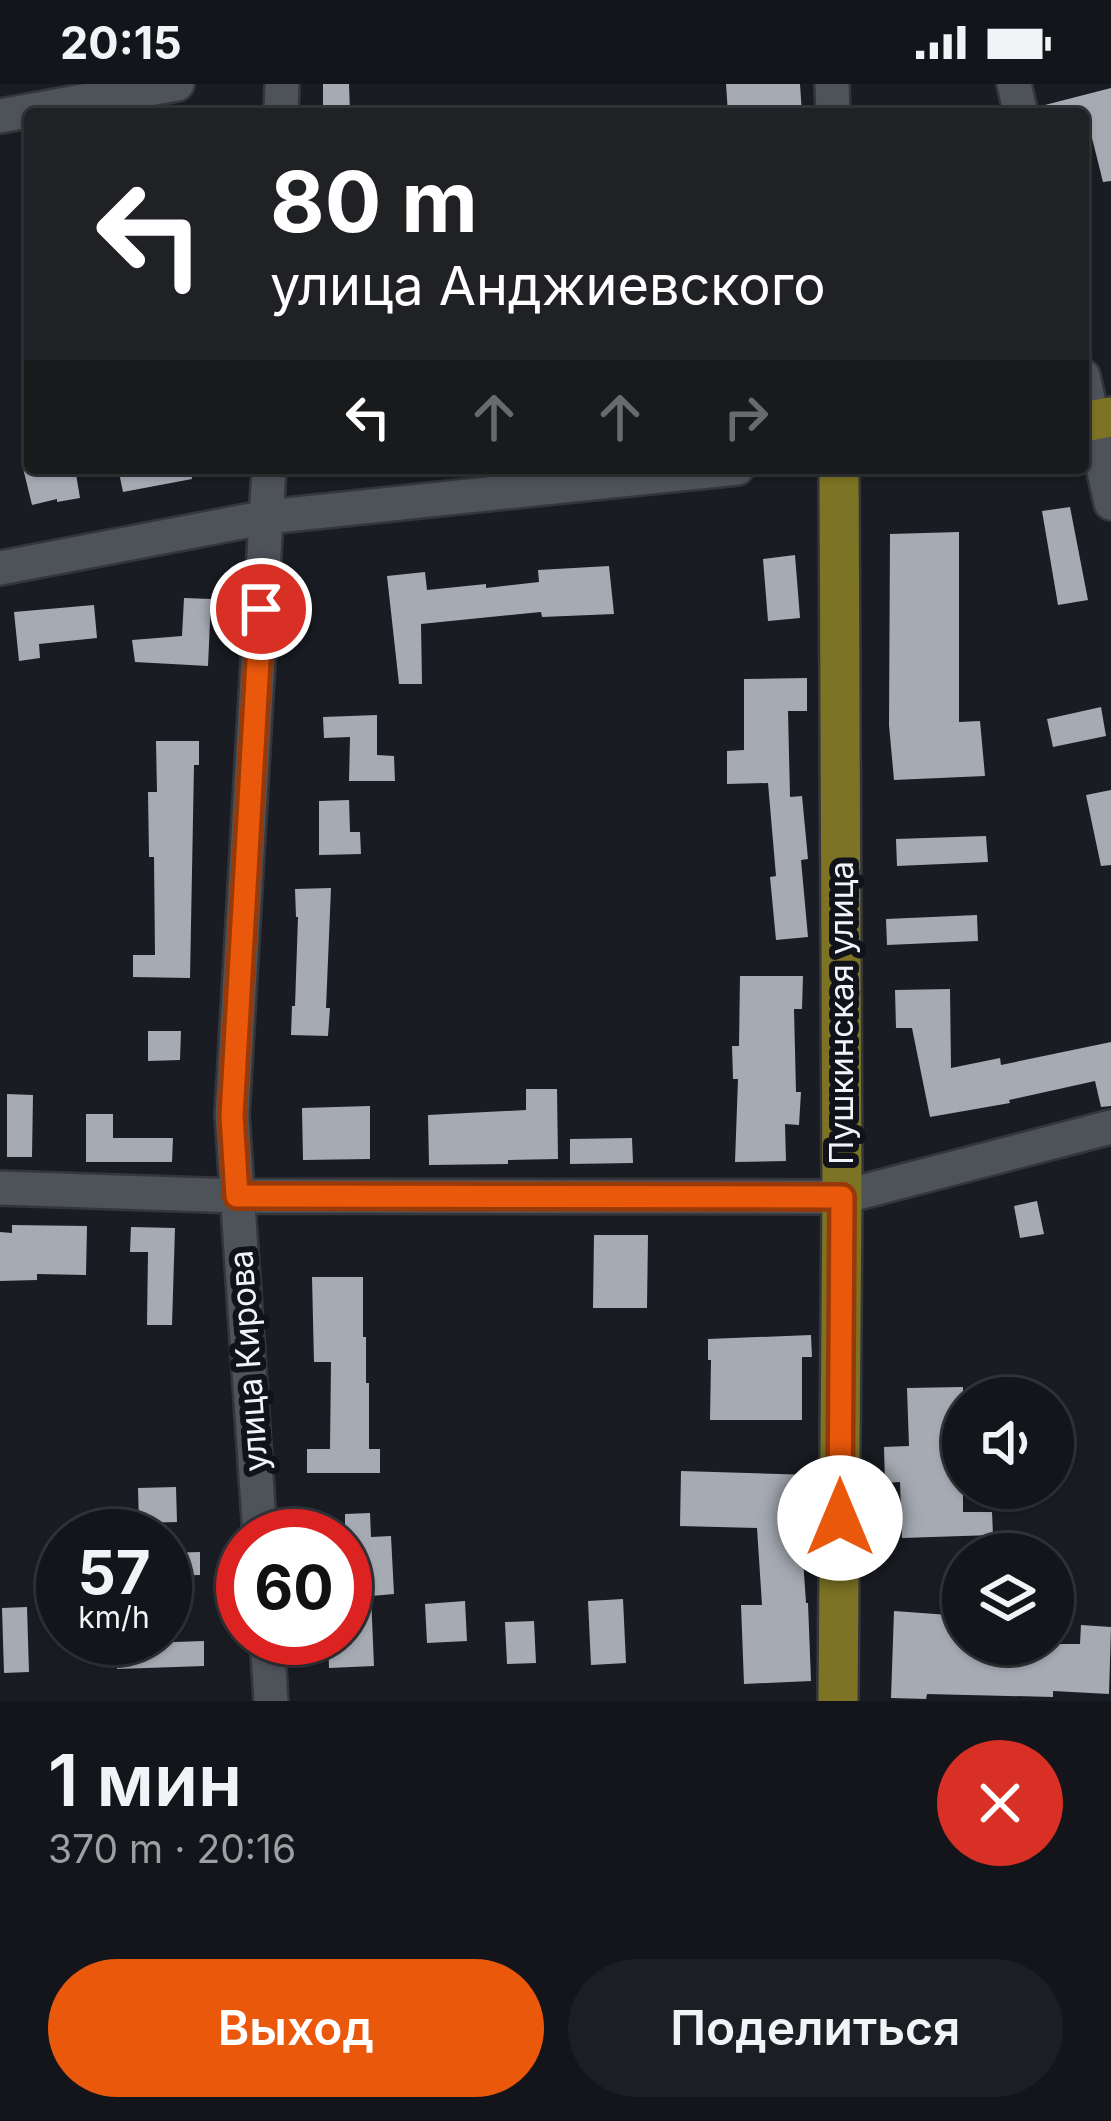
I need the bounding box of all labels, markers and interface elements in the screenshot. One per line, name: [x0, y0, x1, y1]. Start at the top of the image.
text: 20:15: [60, 15, 182, 70]
text: 80 m: [270, 151, 478, 252]
icon: left: [72, 156, 228, 312]
text: улица Анджиевского: [270, 253, 826, 318]
icon: left: [335, 384, 401, 450]
icon: ahead: [461, 384, 527, 450]
icon: ahead: [587, 384, 653, 450]
icon: right: [713, 384, 779, 450]
pin: [210, 558, 312, 660]
icon: arrive: [228, 576, 294, 642]
street label: Пушкинская улица: [821, 861, 861, 1165]
street label: улица Кирова: [220, 1249, 276, 1473]
map controls: [942, 1377, 1074, 1665]
button: sound: [942, 1377, 1074, 1509]
position arrow: [777, 1455, 903, 1581]
speed limit sign: 60: [216, 1509, 372, 1665]
button: layers: [942, 1533, 1074, 1665]
text: 57: [77, 1536, 151, 1608]
text: km/h: [78, 1599, 150, 1635]
text: 1 мин: [48, 1736, 242, 1823]
button: close: [937, 1740, 1063, 1866]
text: 370 m · 20:16: [48, 1825, 296, 1872]
button: Выход: [48, 1959, 544, 2097]
button: Поделиться: [568, 1959, 1063, 2097]

